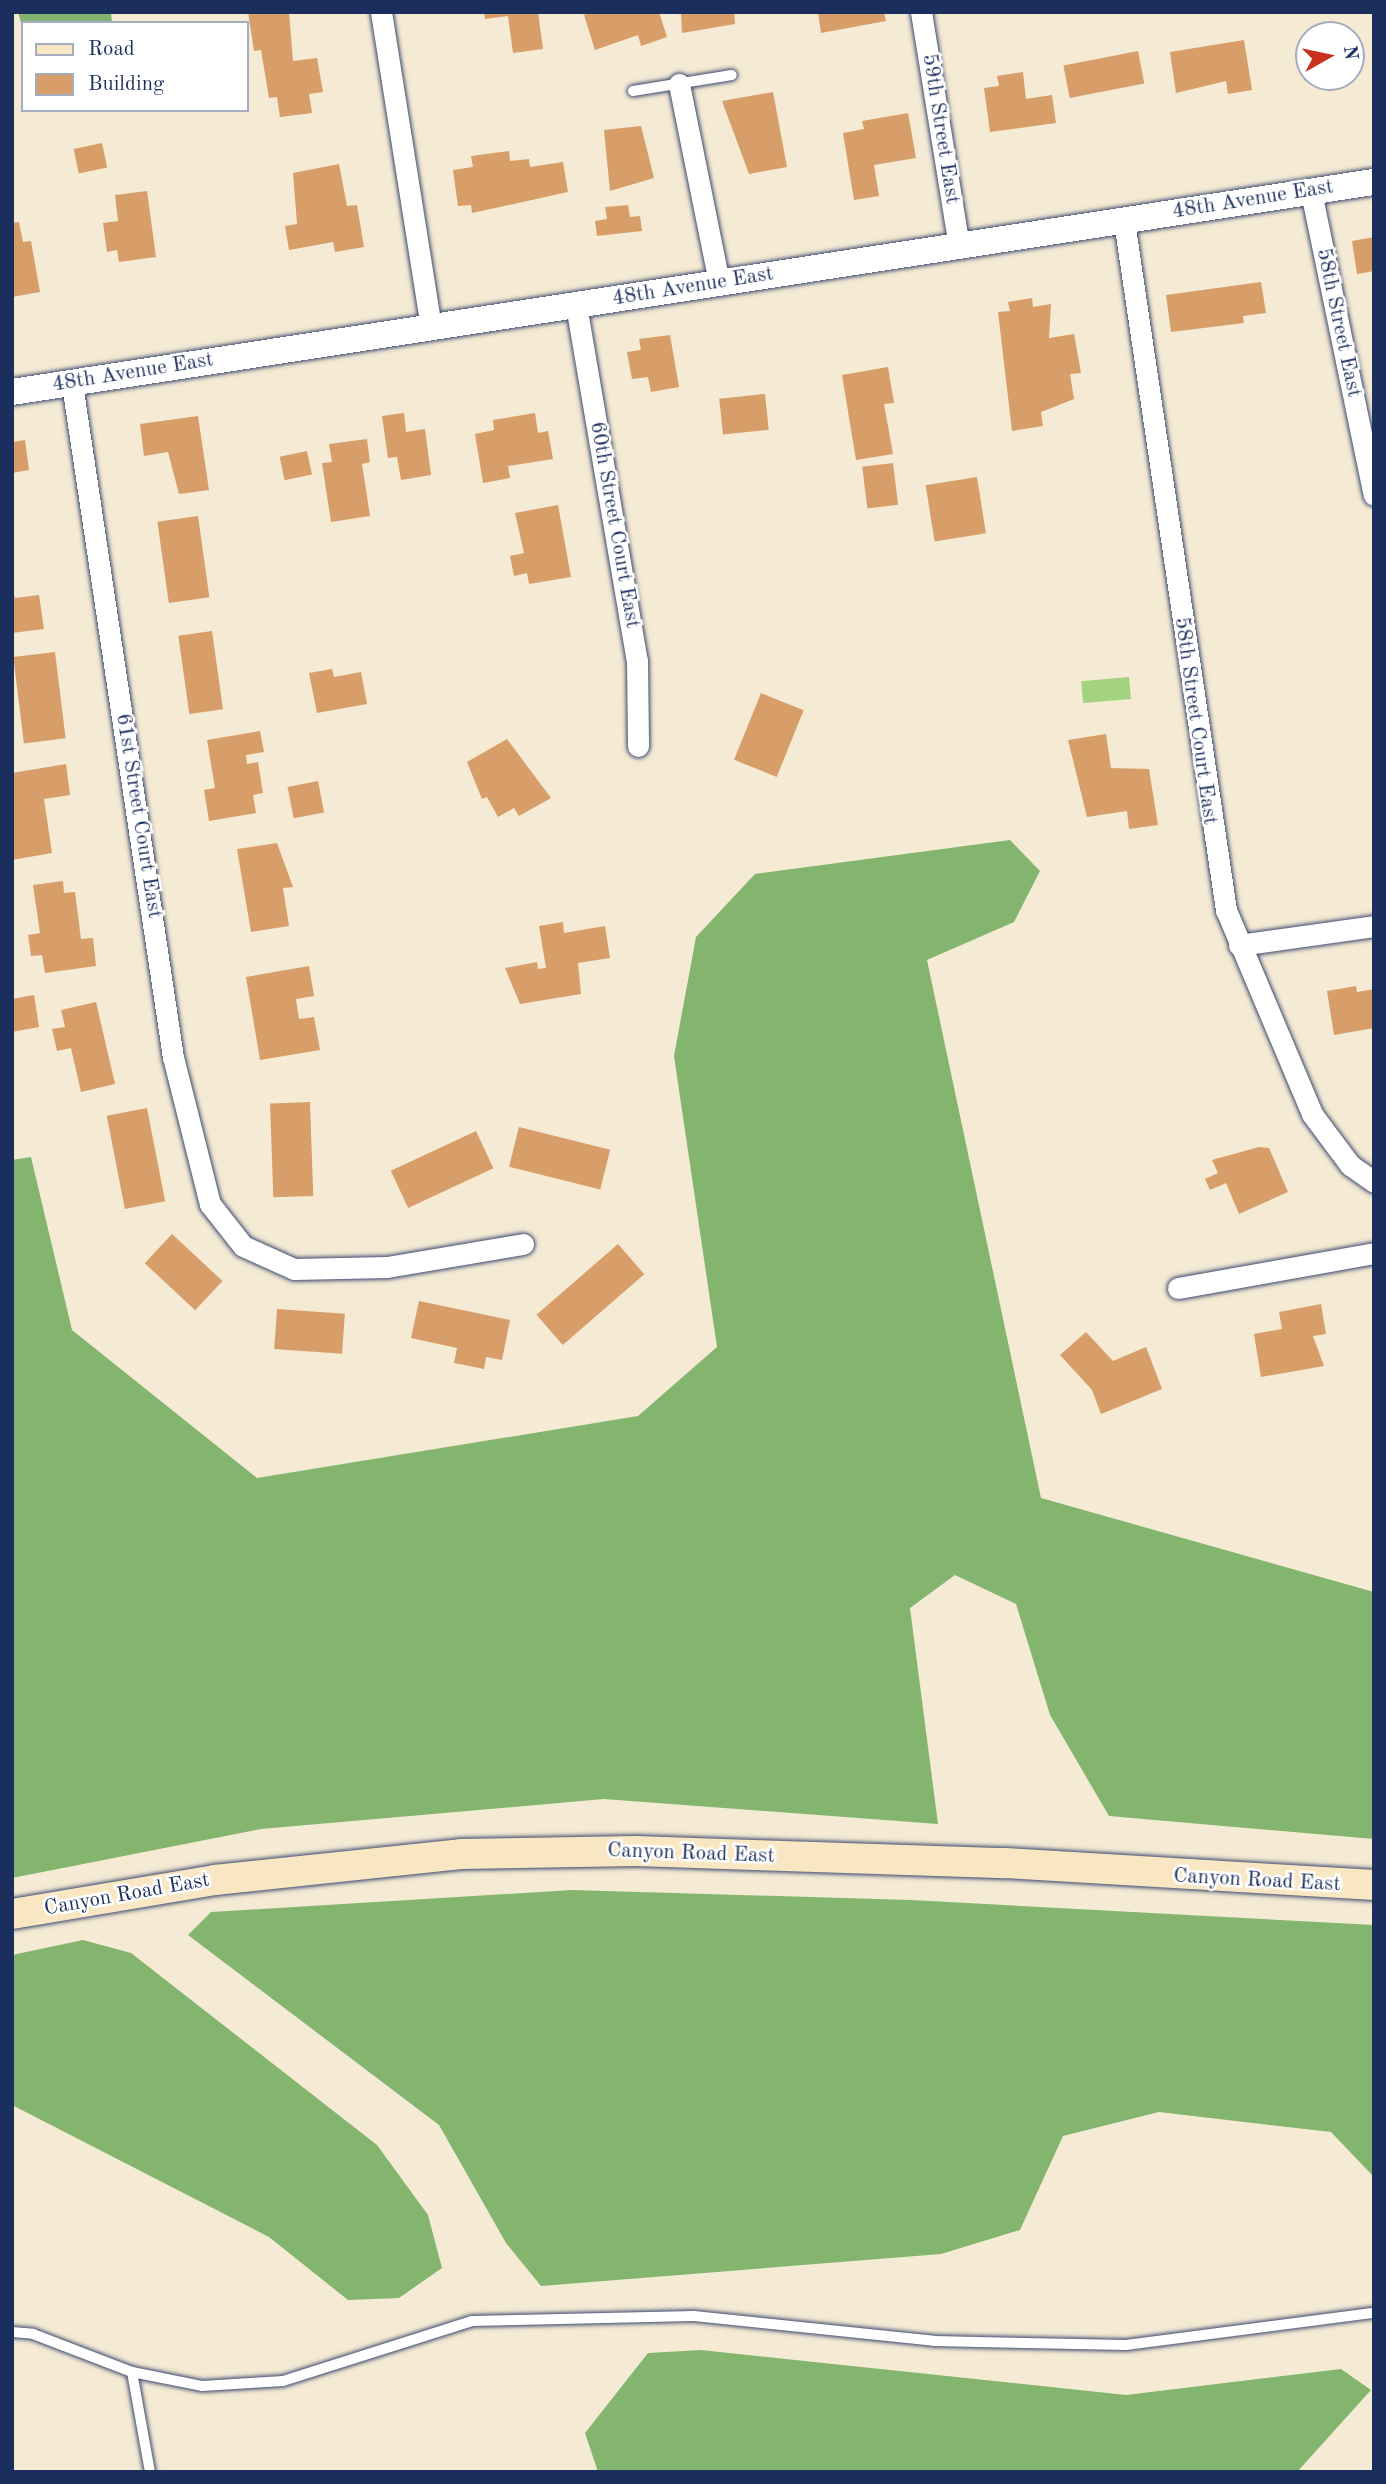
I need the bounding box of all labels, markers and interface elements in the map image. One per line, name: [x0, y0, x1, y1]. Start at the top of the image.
legend: [21, 21, 248, 112]
north arrow: [1295, 21, 1365, 91]
text: Road: [88, 39, 135, 60]
text: N: [1339, 44, 1360, 62]
street label: 59th Street East: [916, 52, 964, 206]
text: Building: [88, 74, 164, 95]
street label: 48th Avenue East: [1171, 175, 1335, 225]
street label: 58th Street East: [1310, 246, 1366, 400]
street label: 48th Avenue East: [611, 262, 775, 312]
street label: 48th Avenue East: [51, 348, 215, 398]
street label: 60th Street Court East: [583, 420, 645, 630]
street label: 58th Street Court East: [1168, 616, 1222, 826]
street label: 61st Street Court East: [109, 712, 167, 920]
street label: Canyon Road East: [607, 1838, 775, 1870]
street label: Canyon Road East: [1173, 1864, 1341, 1898]
street label: Canyon Road East: [42, 1868, 212, 1922]

